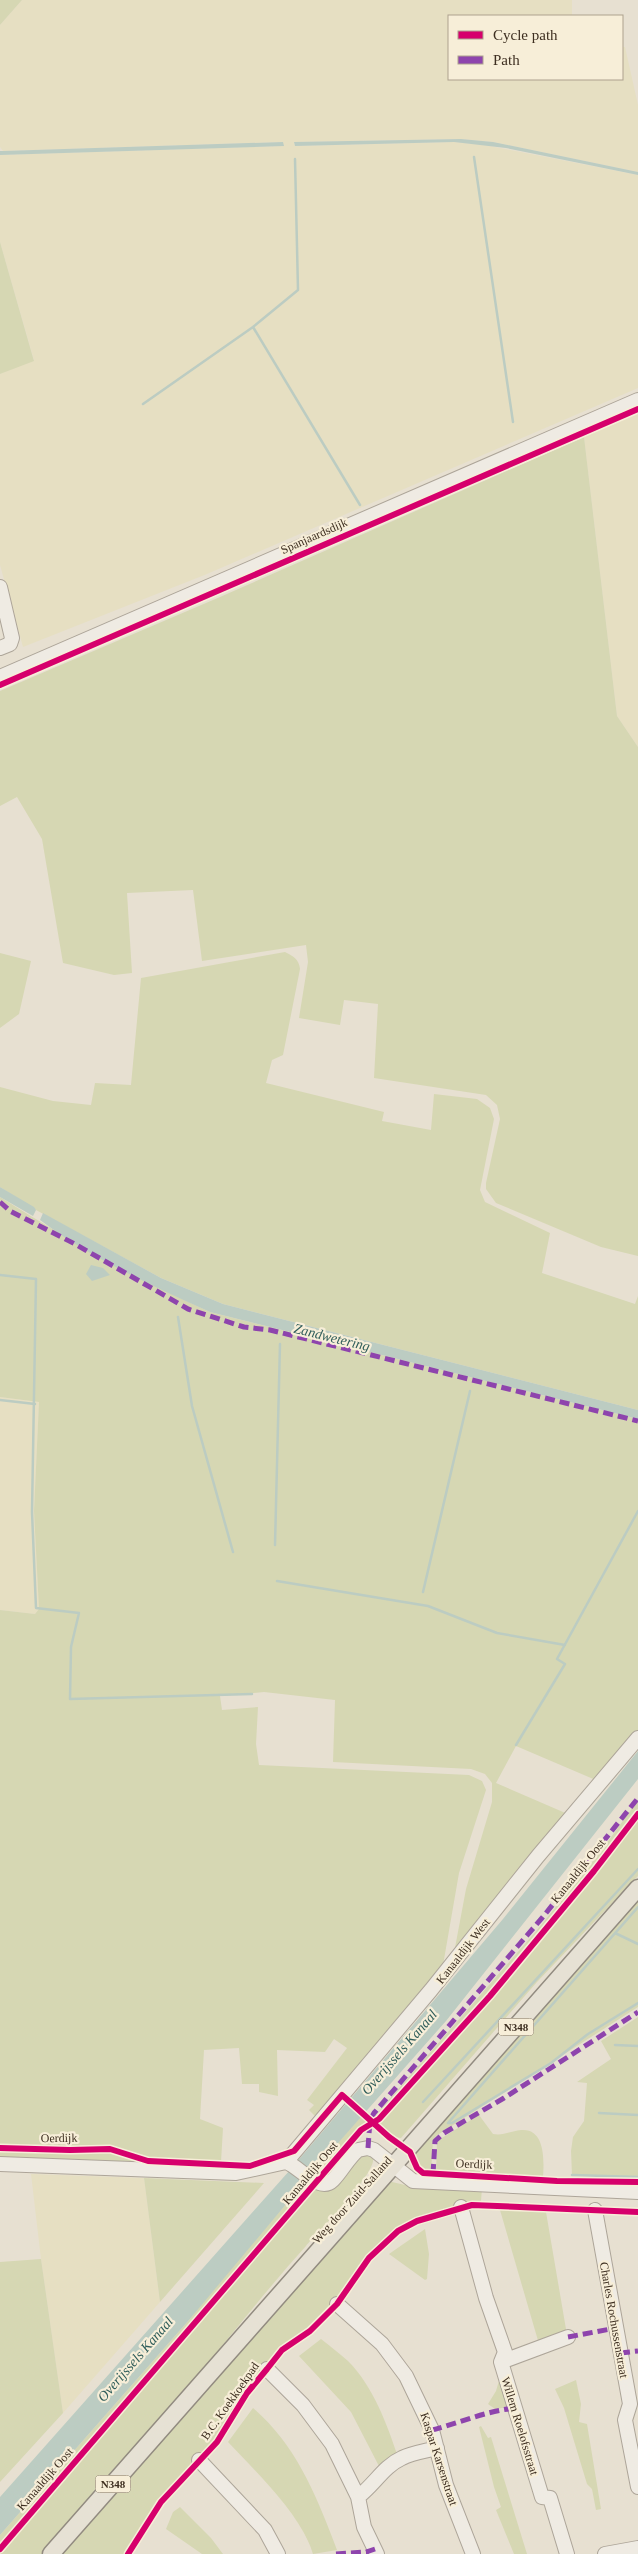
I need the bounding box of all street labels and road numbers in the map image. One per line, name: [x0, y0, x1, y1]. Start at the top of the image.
street label: Spanjaardsdijk: [279, 515, 349, 557]
street label: Kanaaldijk Oost: [548, 1836, 608, 1906]
street label: Kanaaldijk West: [433, 1915, 493, 1986]
road number: N348: [498, 2018, 534, 2035]
street label: Oerdijk: [41, 2131, 77, 2145]
street label: Kanaaldijk Oost: [279, 2138, 341, 2208]
street label: Weg door Zuid-Salland: [309, 2154, 395, 2246]
street label: Oerdijk: [455, 2156, 493, 2172]
street label: Charles Rochussenstraat: [597, 2261, 631, 2380]
street label: B.C. Koekkoekpad: [198, 2359, 262, 2443]
street label: Willem Roelofsstraat: [498, 2375, 542, 2477]
street label: Kaspar Karsenstraat: [417, 2411, 461, 2508]
street label: Kanaaldijk Oost: [14, 2444, 76, 2513]
road number: N348: [96, 2476, 130, 2492]

